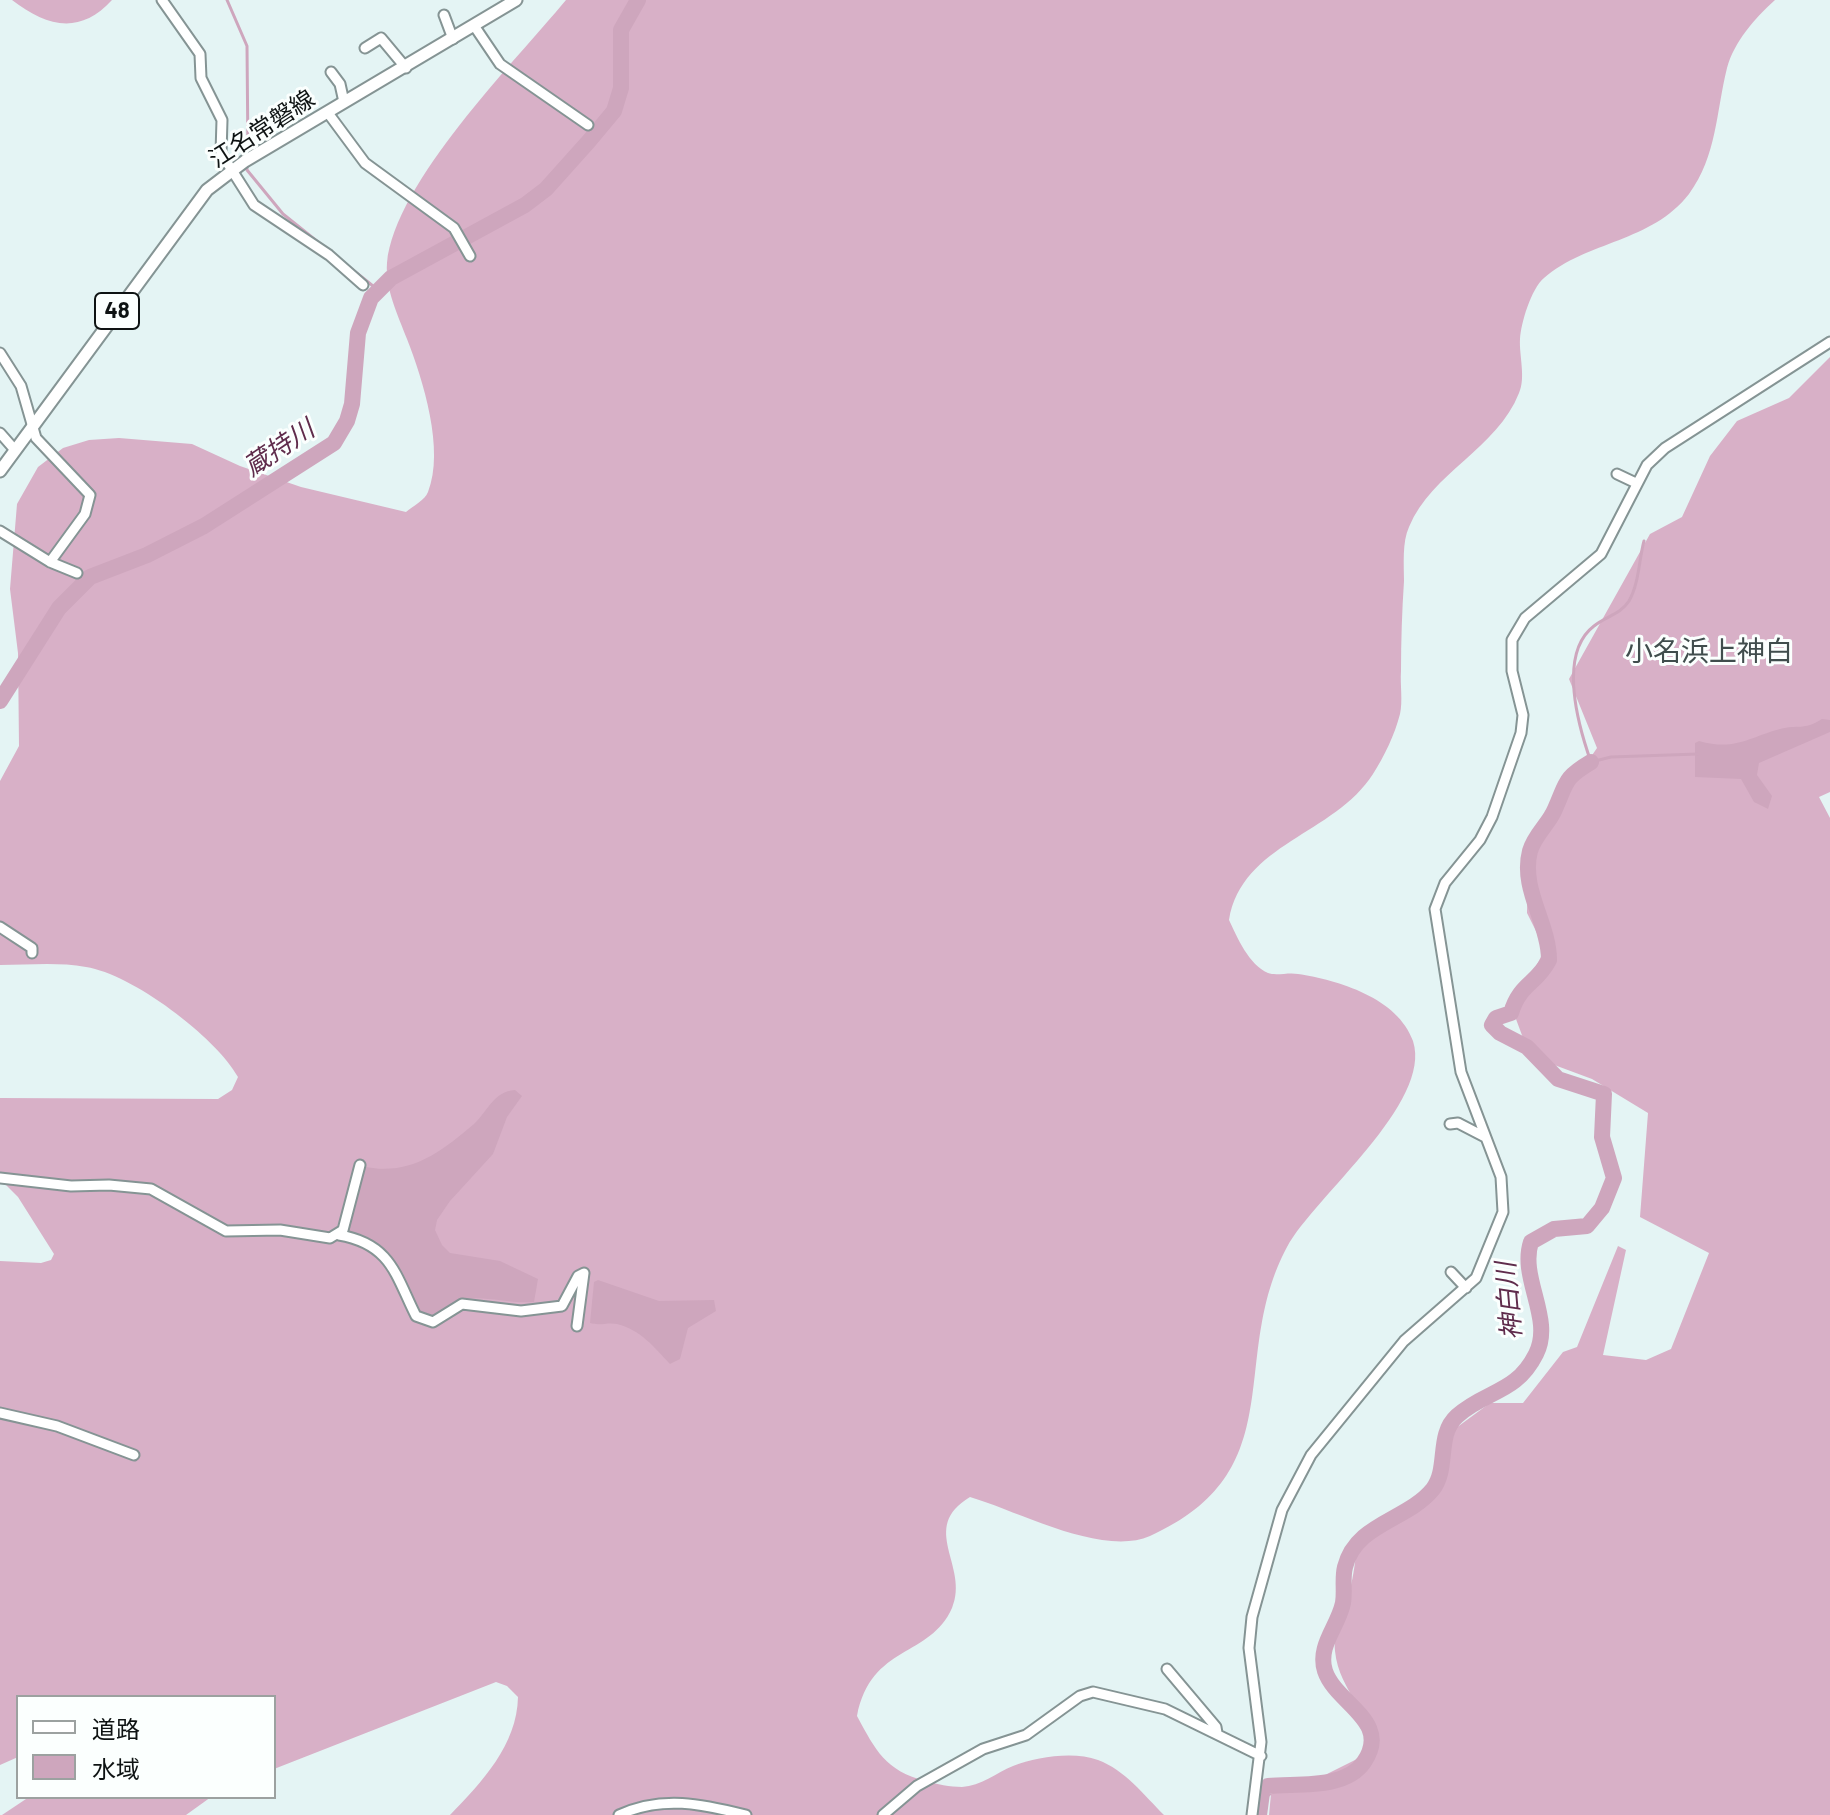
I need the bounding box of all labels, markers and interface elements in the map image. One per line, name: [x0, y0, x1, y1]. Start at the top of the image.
street label: 江名常磐線: [204, 84, 320, 174]
road number: 48: [95, 293, 139, 329]
water label: 蔵持川: [238, 413, 320, 483]
district label: 小名浜上神白: [1625, 635, 1793, 669]
water label: 神白川: [1490, 1261, 1528, 1341]
legend: [16, 1695, 276, 1799]
text: 道路: [92, 1714, 140, 1743]
text: 水域: [92, 1754, 140, 1783]

